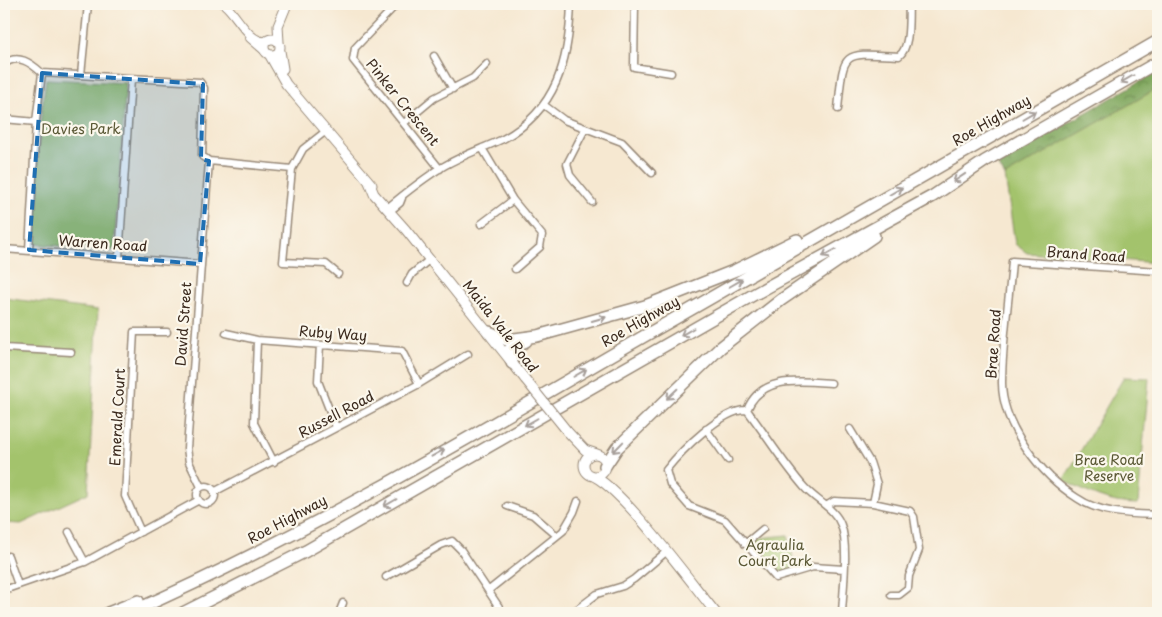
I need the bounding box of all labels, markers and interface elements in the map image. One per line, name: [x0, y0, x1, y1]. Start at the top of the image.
street label: Pinker Crescent: [361, 54, 445, 150]
one-way arrow: [1121, 75, 1135, 85]
street label: Roe Highway: [948, 89, 1034, 151]
one-way arrow: [1022, 109, 1036, 119]
park label: Davies Park: [41, 118, 121, 139]
one-way arrow: [952, 173, 966, 184]
one-way arrow: [889, 185, 903, 195]
street label: Warren Road: [58, 229, 148, 257]
street label: Brand Road: [1046, 241, 1126, 267]
one-way arrow: [822, 249, 837, 258]
street label: Maida Vale Road: [458, 275, 544, 377]
one-way arrow: [728, 278, 742, 288]
street label: David Street: [170, 281, 196, 367]
street label: Roe Highway: [597, 290, 683, 352]
street label: Brae Road: [980, 308, 1006, 380]
one-way arrow: [590, 314, 606, 324]
street label: Ruby Way: [298, 320, 368, 346]
one-way arrow: [681, 328, 695, 338]
street label: Emerald Court: [104, 367, 130, 466]
one-way arrow: [572, 368, 586, 378]
street label: Russell Road: [294, 385, 378, 443]
one-way arrow: [666, 388, 678, 400]
one-way arrow: [524, 417, 539, 427]
one-way arrow: [613, 440, 625, 452]
one-way arrow: [431, 448, 446, 458]
park label: Brae Road Reserve: [1074, 449, 1144, 486]
street label: Roe Highway: [244, 489, 330, 549]
one-way arrow: [383, 498, 398, 508]
park label: Agraulia Court Park: [738, 534, 813, 571]

